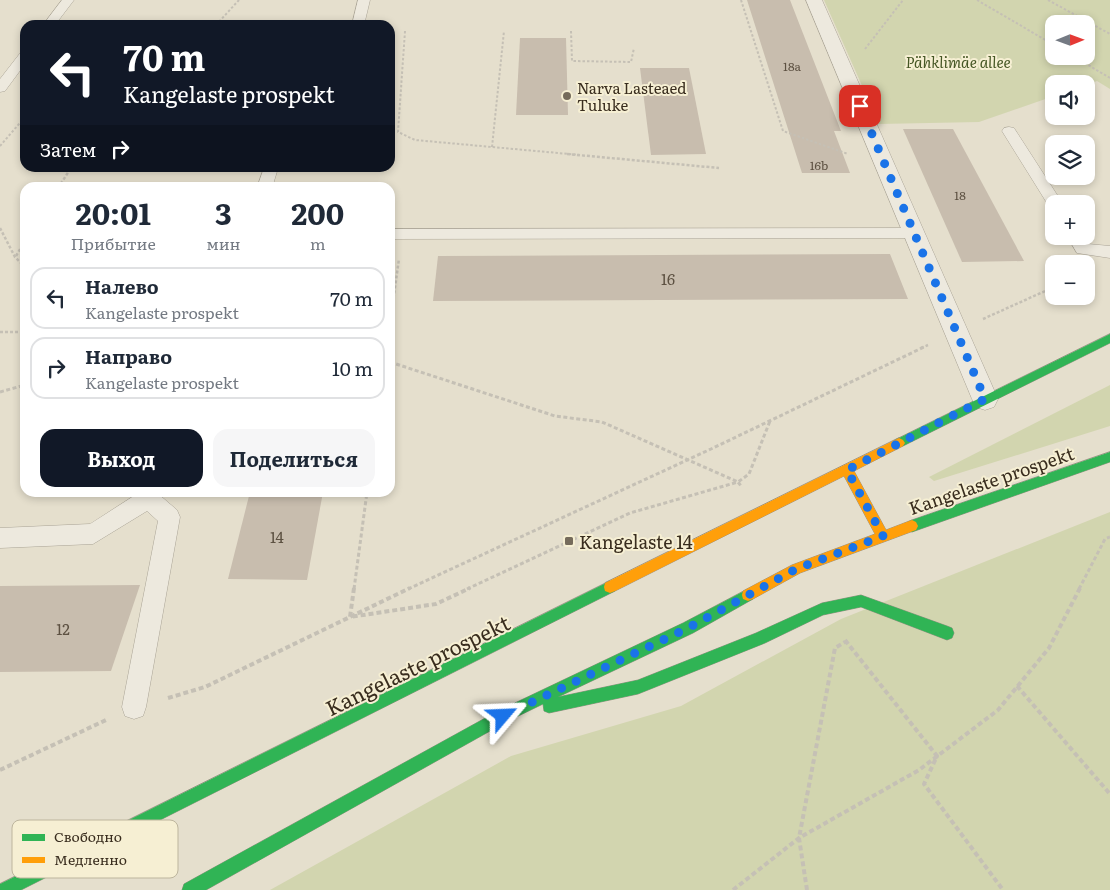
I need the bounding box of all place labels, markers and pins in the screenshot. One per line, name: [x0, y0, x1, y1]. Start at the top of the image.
place label: Narva Lasteaed Tuluke: [577, 76, 686, 116]
pin: [839, 85, 881, 127]
marker: Narva Lasteaed Tuluke: [561, 90, 573, 102]
place label: Kangelaste 14: [579, 528, 693, 555]
marker: Kangelaste 14: [563, 535, 575, 547]

